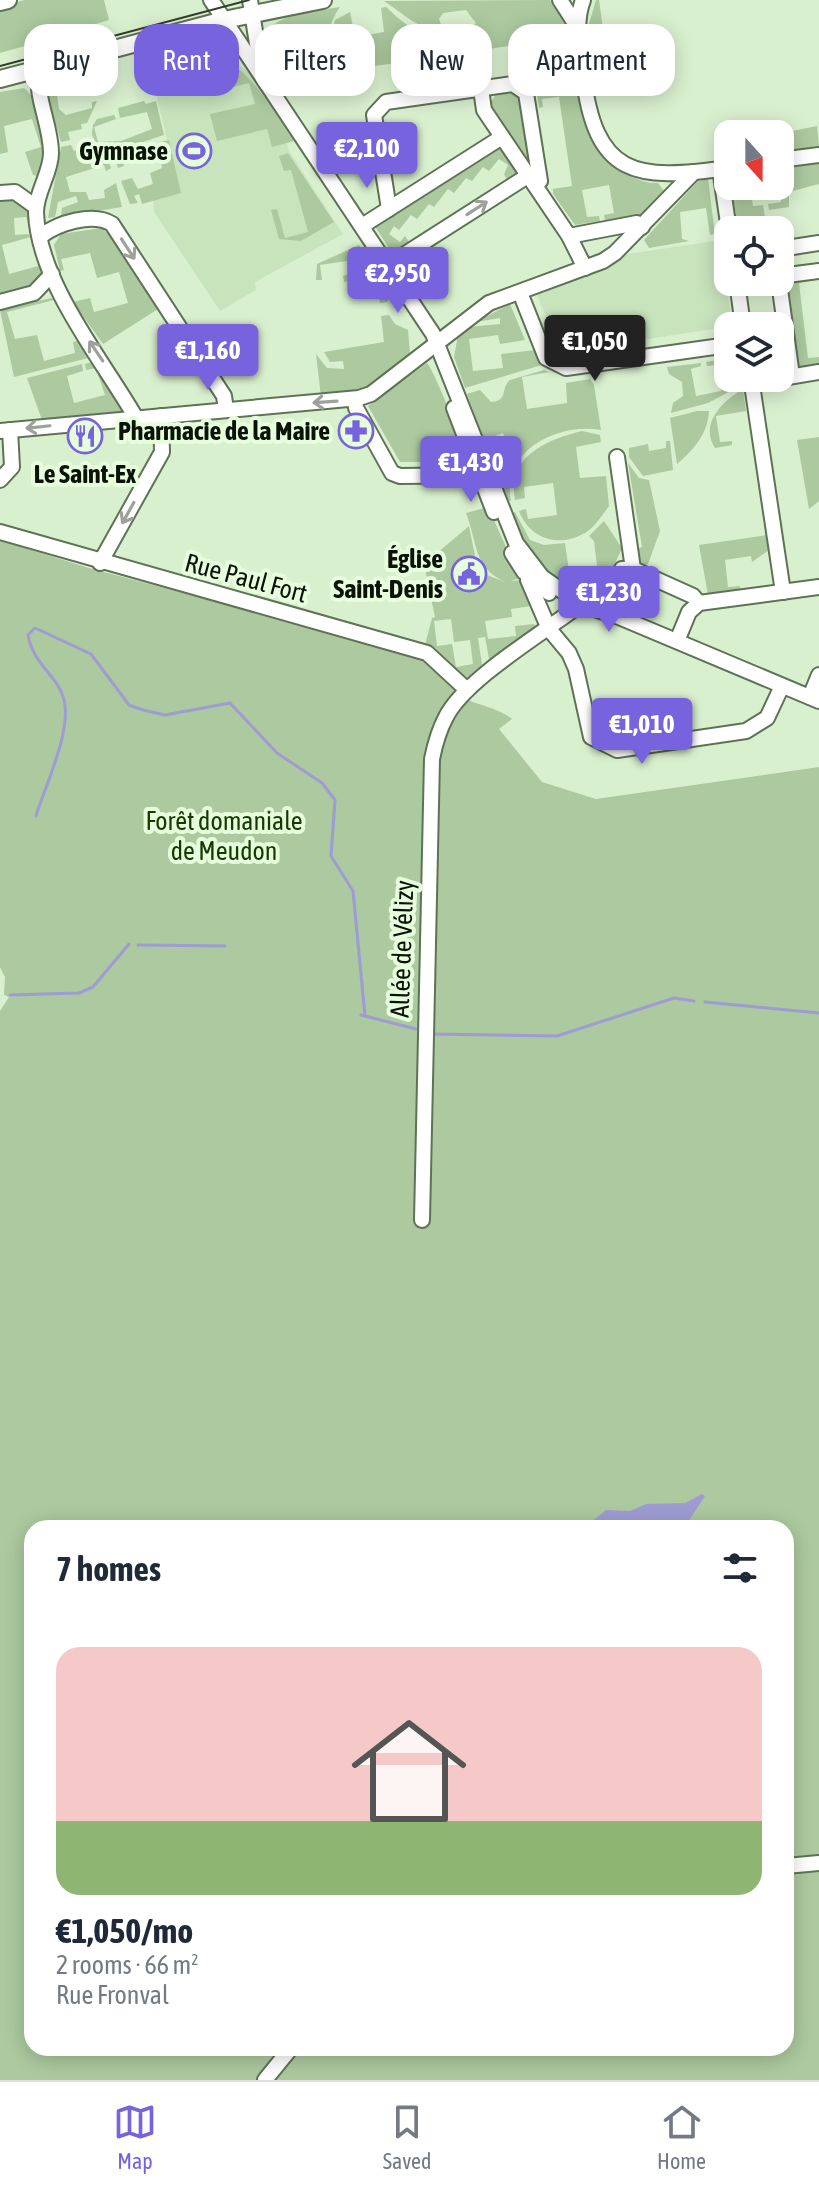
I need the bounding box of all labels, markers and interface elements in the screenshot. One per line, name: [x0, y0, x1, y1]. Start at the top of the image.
chip: Buy: [24, 24, 118, 96]
chip: Rent: [134, 24, 239, 96]
chip: Filters: [255, 24, 375, 96]
chip: New: [391, 24, 492, 96]
chip: Apartment: [508, 24, 675, 96]
north arrow: [714, 120, 794, 200]
map controls: [714, 120, 794, 392]
pin: €2,100: [302, 122, 432, 190]
sports icon: Gymnase: [175, 132, 213, 170]
text: €2,100: [334, 133, 400, 163]
place label: Gymnase: [79, 136, 168, 166]
one-way arrow: [465, 200, 488, 216]
button: locate: [714, 216, 794, 296]
one-way arrow: [121, 237, 137, 260]
pin: €2,950: [333, 247, 463, 315]
text: €2,950: [365, 258, 431, 288]
button: layers: [714, 312, 794, 392]
pin: €1,050: [530, 315, 660, 383]
pin: €1,160: [143, 324, 273, 392]
text: €1,050: [562, 326, 628, 356]
text: €1,160: [175, 335, 241, 365]
one-way arrow: [88, 341, 104, 363]
one-way arrow: [312, 395, 339, 410]
pharmacy icon: Pharmacie de la Maire: [337, 412, 375, 450]
place label: Pharmacie de la Maire: [118, 416, 330, 446]
restaurant icon: Le Saint-Ex: [66, 417, 104, 455]
one-way arrow: [25, 420, 52, 435]
pin: €1,430: [406, 436, 536, 504]
text: €1,430: [438, 447, 504, 477]
place label: Le Saint-Ex: [34, 459, 137, 489]
one-way arrow: [120, 500, 135, 524]
place label: Église Saint-Denis: [333, 544, 443, 604]
street label: Rue Paul Fort: [182, 547, 310, 609]
public building icon: Église Saint-Denis: [450, 555, 488, 593]
pin: €1,230: [544, 566, 674, 634]
text: €1,230: [576, 577, 642, 607]
pin: €1,010: [577, 698, 707, 766]
text: €1,010: [609, 709, 675, 739]
park label: Forêt domaniale de Meudon: [145, 806, 303, 866]
street label: Allée de Vélizy: [385, 879, 419, 1018]
icon: filters: [718, 1546, 762, 1590]
text: 7 homes: [56, 1549, 161, 1588]
icon: home: [337, 1699, 481, 1843]
text: €1,050/mo: [56, 1911, 193, 1950]
text: 2 rooms · 66 m²: [56, 1950, 198, 1980]
text: Rue Fronval: [56, 1980, 169, 2010]
tab: Map: [113, 2100, 157, 2174]
tab: Saved: [383, 2100, 431, 2174]
tab: Home: [657, 2100, 706, 2174]

